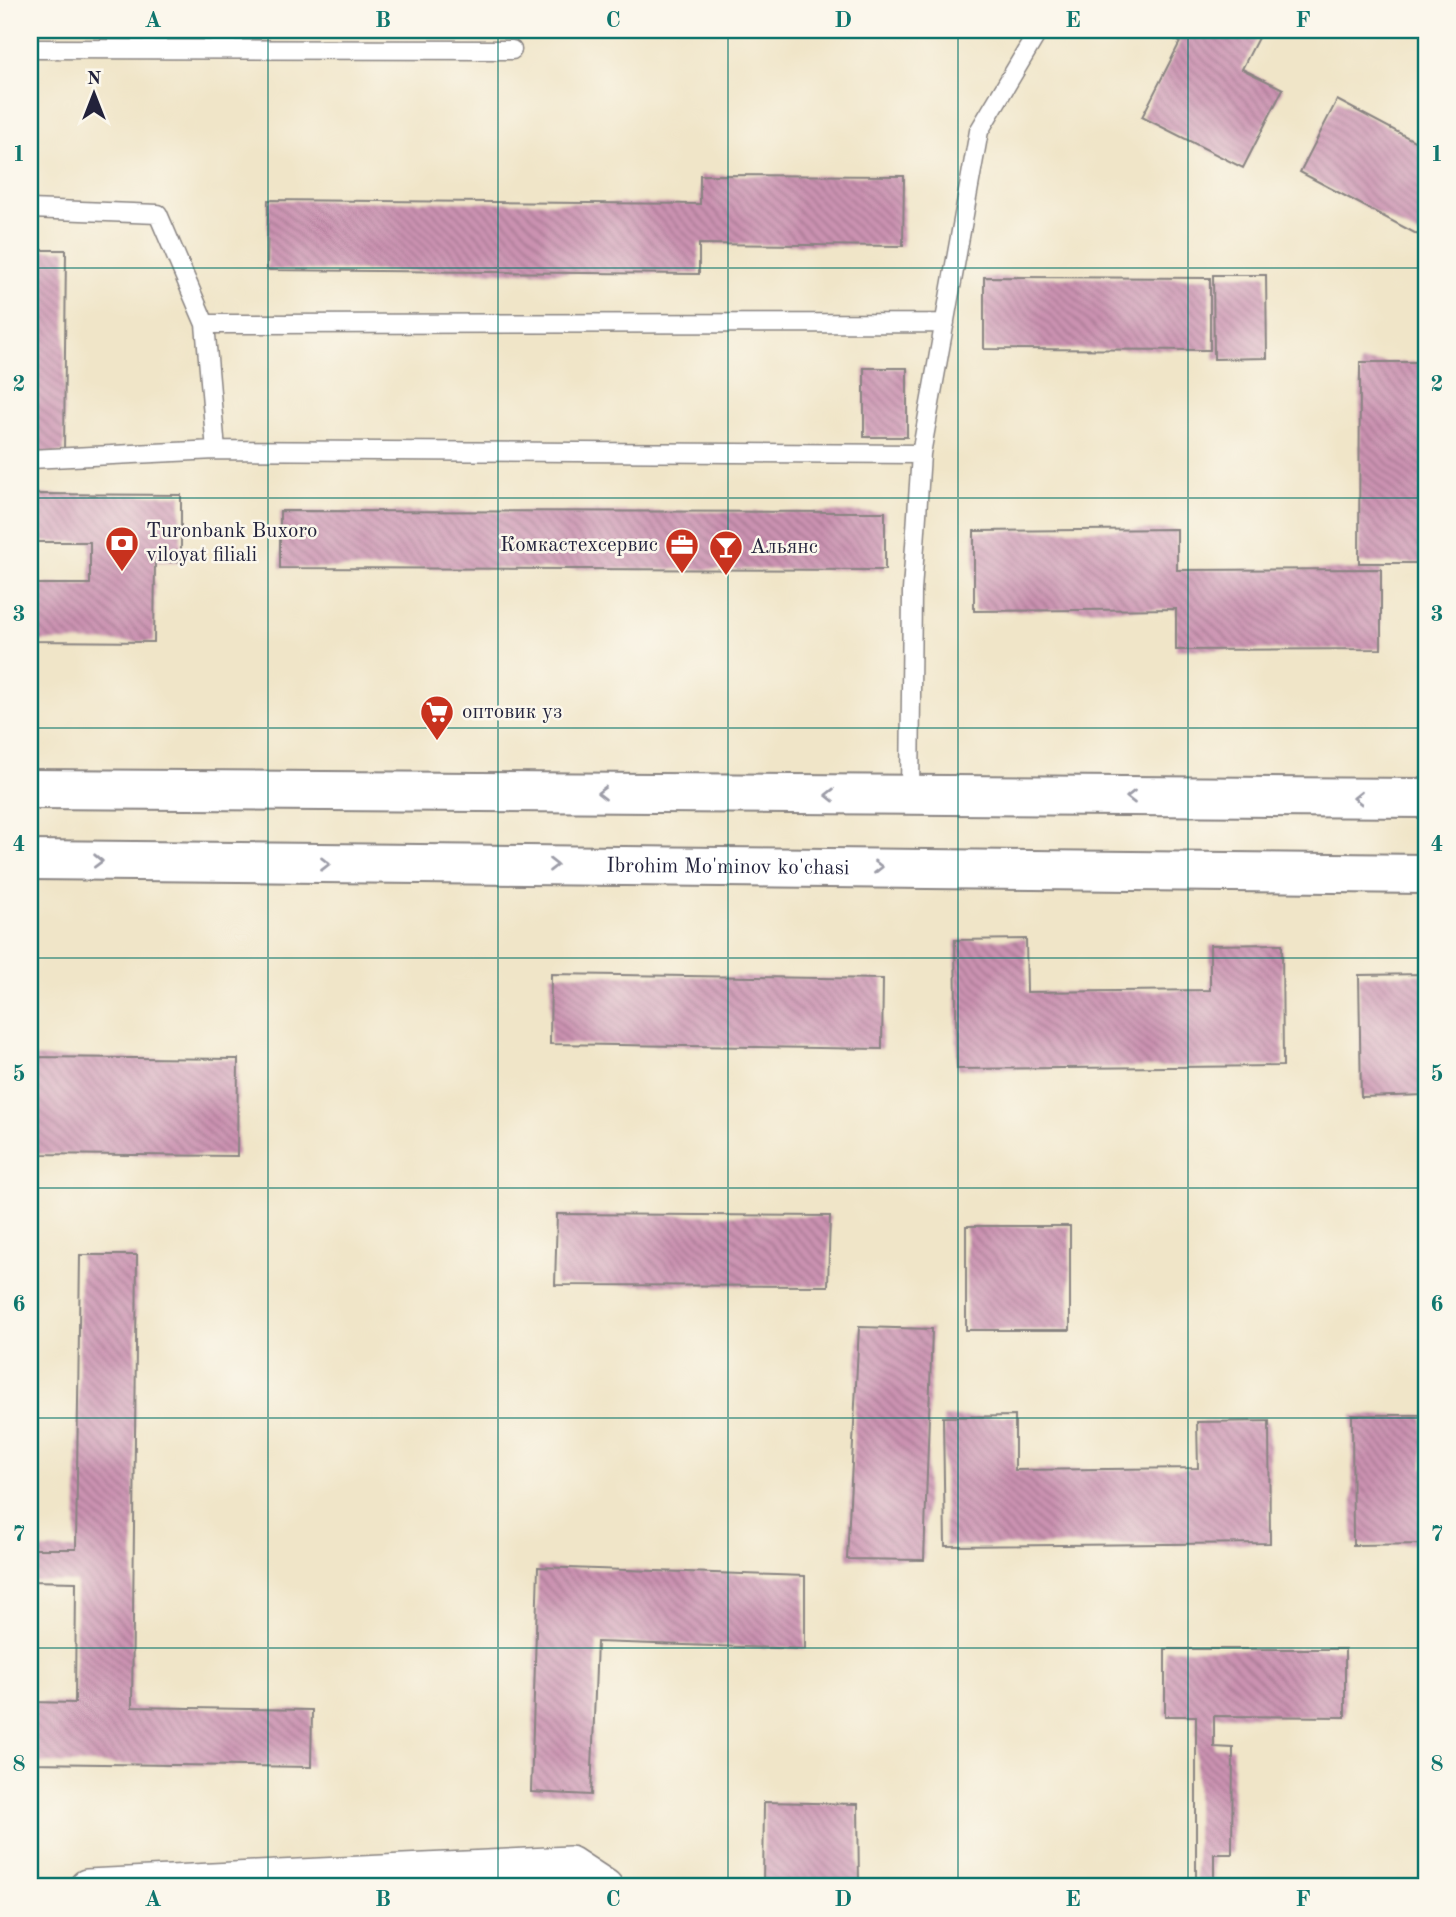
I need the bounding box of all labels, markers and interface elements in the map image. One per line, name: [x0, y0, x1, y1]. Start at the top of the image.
text: A: [144, 9, 162, 32]
text: B: [375, 9, 391, 32]
text: C: [605, 9, 621, 32]
text: D: [834, 9, 852, 32]
text: E: [1065, 9, 1081, 32]
text: F: [1295, 9, 1311, 32]
north arrow: [60, 60, 130, 130]
text: N: [87, 70, 102, 89]
text: 1: [12, 143, 26, 166]
text: 1: [1430, 143, 1444, 166]
text: 2: [12, 373, 26, 396]
text: 2: [1430, 373, 1444, 396]
place label: Turonbank Buxoro viloyat filiali: [146, 521, 317, 566]
bank icon: Turonbank Buxoro viloyat filiali: [103, 524, 141, 573]
office icon: Комкастехсервис: [663, 526, 701, 575]
bar icon: Альянс: [707, 528, 745, 577]
place label: Комкастехсервис: [500, 535, 658, 556]
place label: Альянс: [750, 537, 818, 558]
text: 3: [12, 603, 26, 626]
text: 3: [1430, 603, 1444, 626]
supermarket icon: оптовик уз: [418, 693, 456, 742]
place label: оптовик уз: [462, 702, 562, 723]
one-way arrow: [596, 786, 607, 801]
one-way arrow: [824, 787, 834, 803]
one-way arrow: [1125, 789, 1135, 805]
one-way arrow: [1352, 790, 1363, 806]
text: 4: [12, 833, 26, 856]
text: 4: [1430, 833, 1444, 856]
one-way arrow: [93, 853, 104, 869]
street label: Ibrohim Mo'minov ko'chasi: [606, 855, 850, 879]
one-way arrow: [321, 856, 331, 872]
one-way arrow: [548, 857, 559, 873]
one-way arrow: [874, 859, 884, 875]
text: 5: [12, 1063, 26, 1086]
text: 5: [1430, 1063, 1444, 1086]
text: 6: [12, 1293, 26, 1316]
text: 6: [1430, 1293, 1444, 1316]
text: 7: [12, 1523, 26, 1546]
text: 7: [1430, 1523, 1444, 1546]
text: 8: [12, 1753, 26, 1776]
text: 8: [1430, 1753, 1444, 1776]
text: A: [144, 1888, 162, 1911]
text: B: [375, 1888, 391, 1911]
text: C: [605, 1888, 621, 1911]
text: D: [834, 1888, 852, 1911]
text: E: [1065, 1888, 1081, 1911]
text: F: [1295, 1888, 1311, 1911]

